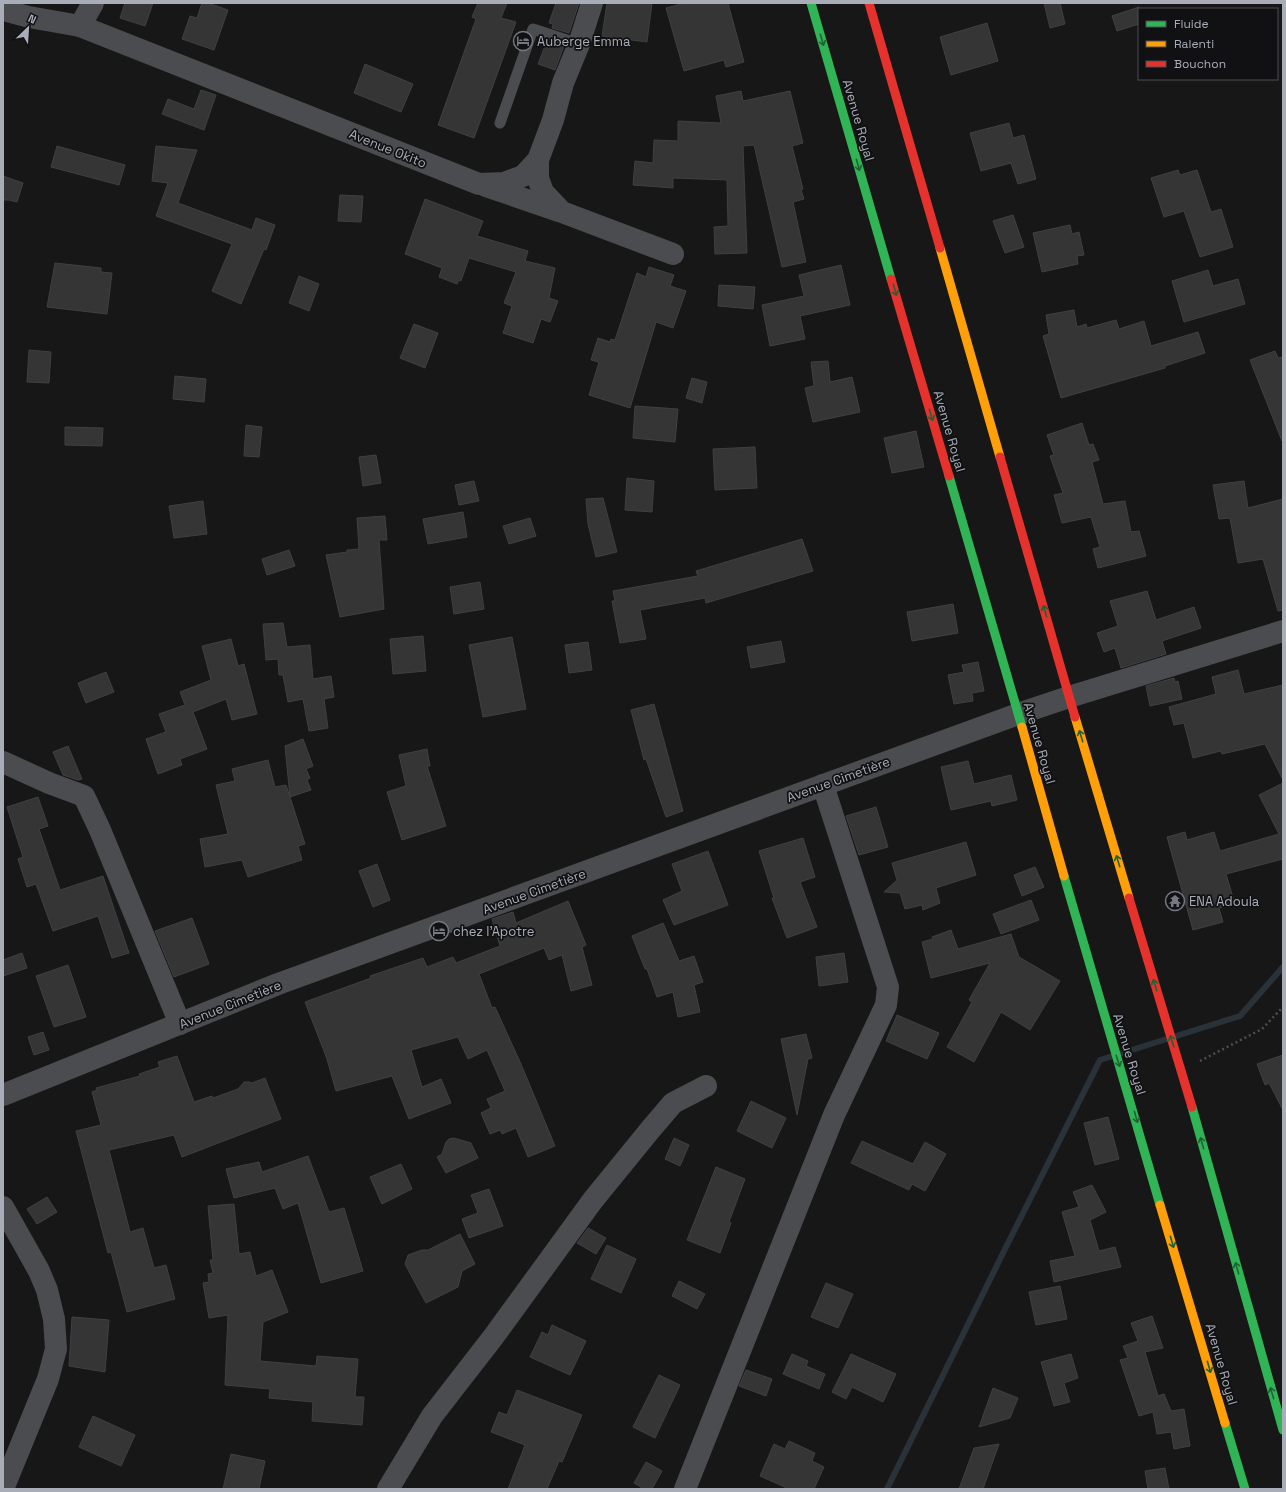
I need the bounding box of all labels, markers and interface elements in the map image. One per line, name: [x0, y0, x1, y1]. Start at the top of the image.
north arrow: [8, 8, 48, 48]
legend: [1138, 8, 1278, 80]
text: N: [26, 11, 39, 27]
text: Fluide: [1174, 16, 1209, 32]
hotel icon: Auberge Emma: [512, 30, 534, 52]
place label: Auberge Emma: [537, 33, 631, 50]
one-way arrow: [819, 34, 826, 47]
text: Ralenti: [1174, 36, 1214, 52]
text: Bouchon: [1174, 56, 1226, 72]
street label: Avenue Royal: [839, 77, 878, 163]
street label: Avenue Okito: [347, 125, 429, 172]
one-way arrow: [855, 159, 862, 172]
one-way arrow: [892, 283, 899, 296]
street label: Avenue Royal: [930, 388, 969, 474]
one-way arrow: [928, 408, 935, 421]
one-way arrow: [1041, 605, 1048, 618]
street label: Avenue Royal: [1020, 700, 1059, 786]
one-way arrow: [1077, 730, 1084, 743]
street label: Avenue Cimetière: [784, 753, 892, 806]
one-way arrow: [1114, 855, 1121, 868]
street label: Avenue Cimetière: [480, 865, 588, 918]
temple icon: ENA Adoula: [1164, 890, 1186, 912]
place label: ENA Adoula: [1189, 893, 1260, 910]
hotel icon: chez l’Apotre: [428, 920, 450, 942]
place label: chez l’Apotre: [453, 923, 534, 940]
street label: Avenue Cimetière: [177, 976, 284, 1033]
one-way arrow: [1151, 979, 1158, 992]
street label: Avenue Royal: [1109, 1011, 1150, 1097]
one-way arrow: [1168, 1035, 1175, 1048]
one-way arrow: [1115, 1054, 1122, 1067]
one-way arrow: [1132, 1111, 1140, 1124]
one-way arrow: [1198, 1136, 1205, 1149]
one-way arrow: [1169, 1235, 1176, 1248]
one-way arrow: [1233, 1261, 1240, 1274]
street label: Avenue Royal: [1202, 1321, 1241, 1407]
one-way arrow: [1206, 1360, 1213, 1373]
one-way arrow: [1268, 1386, 1276, 1399]

